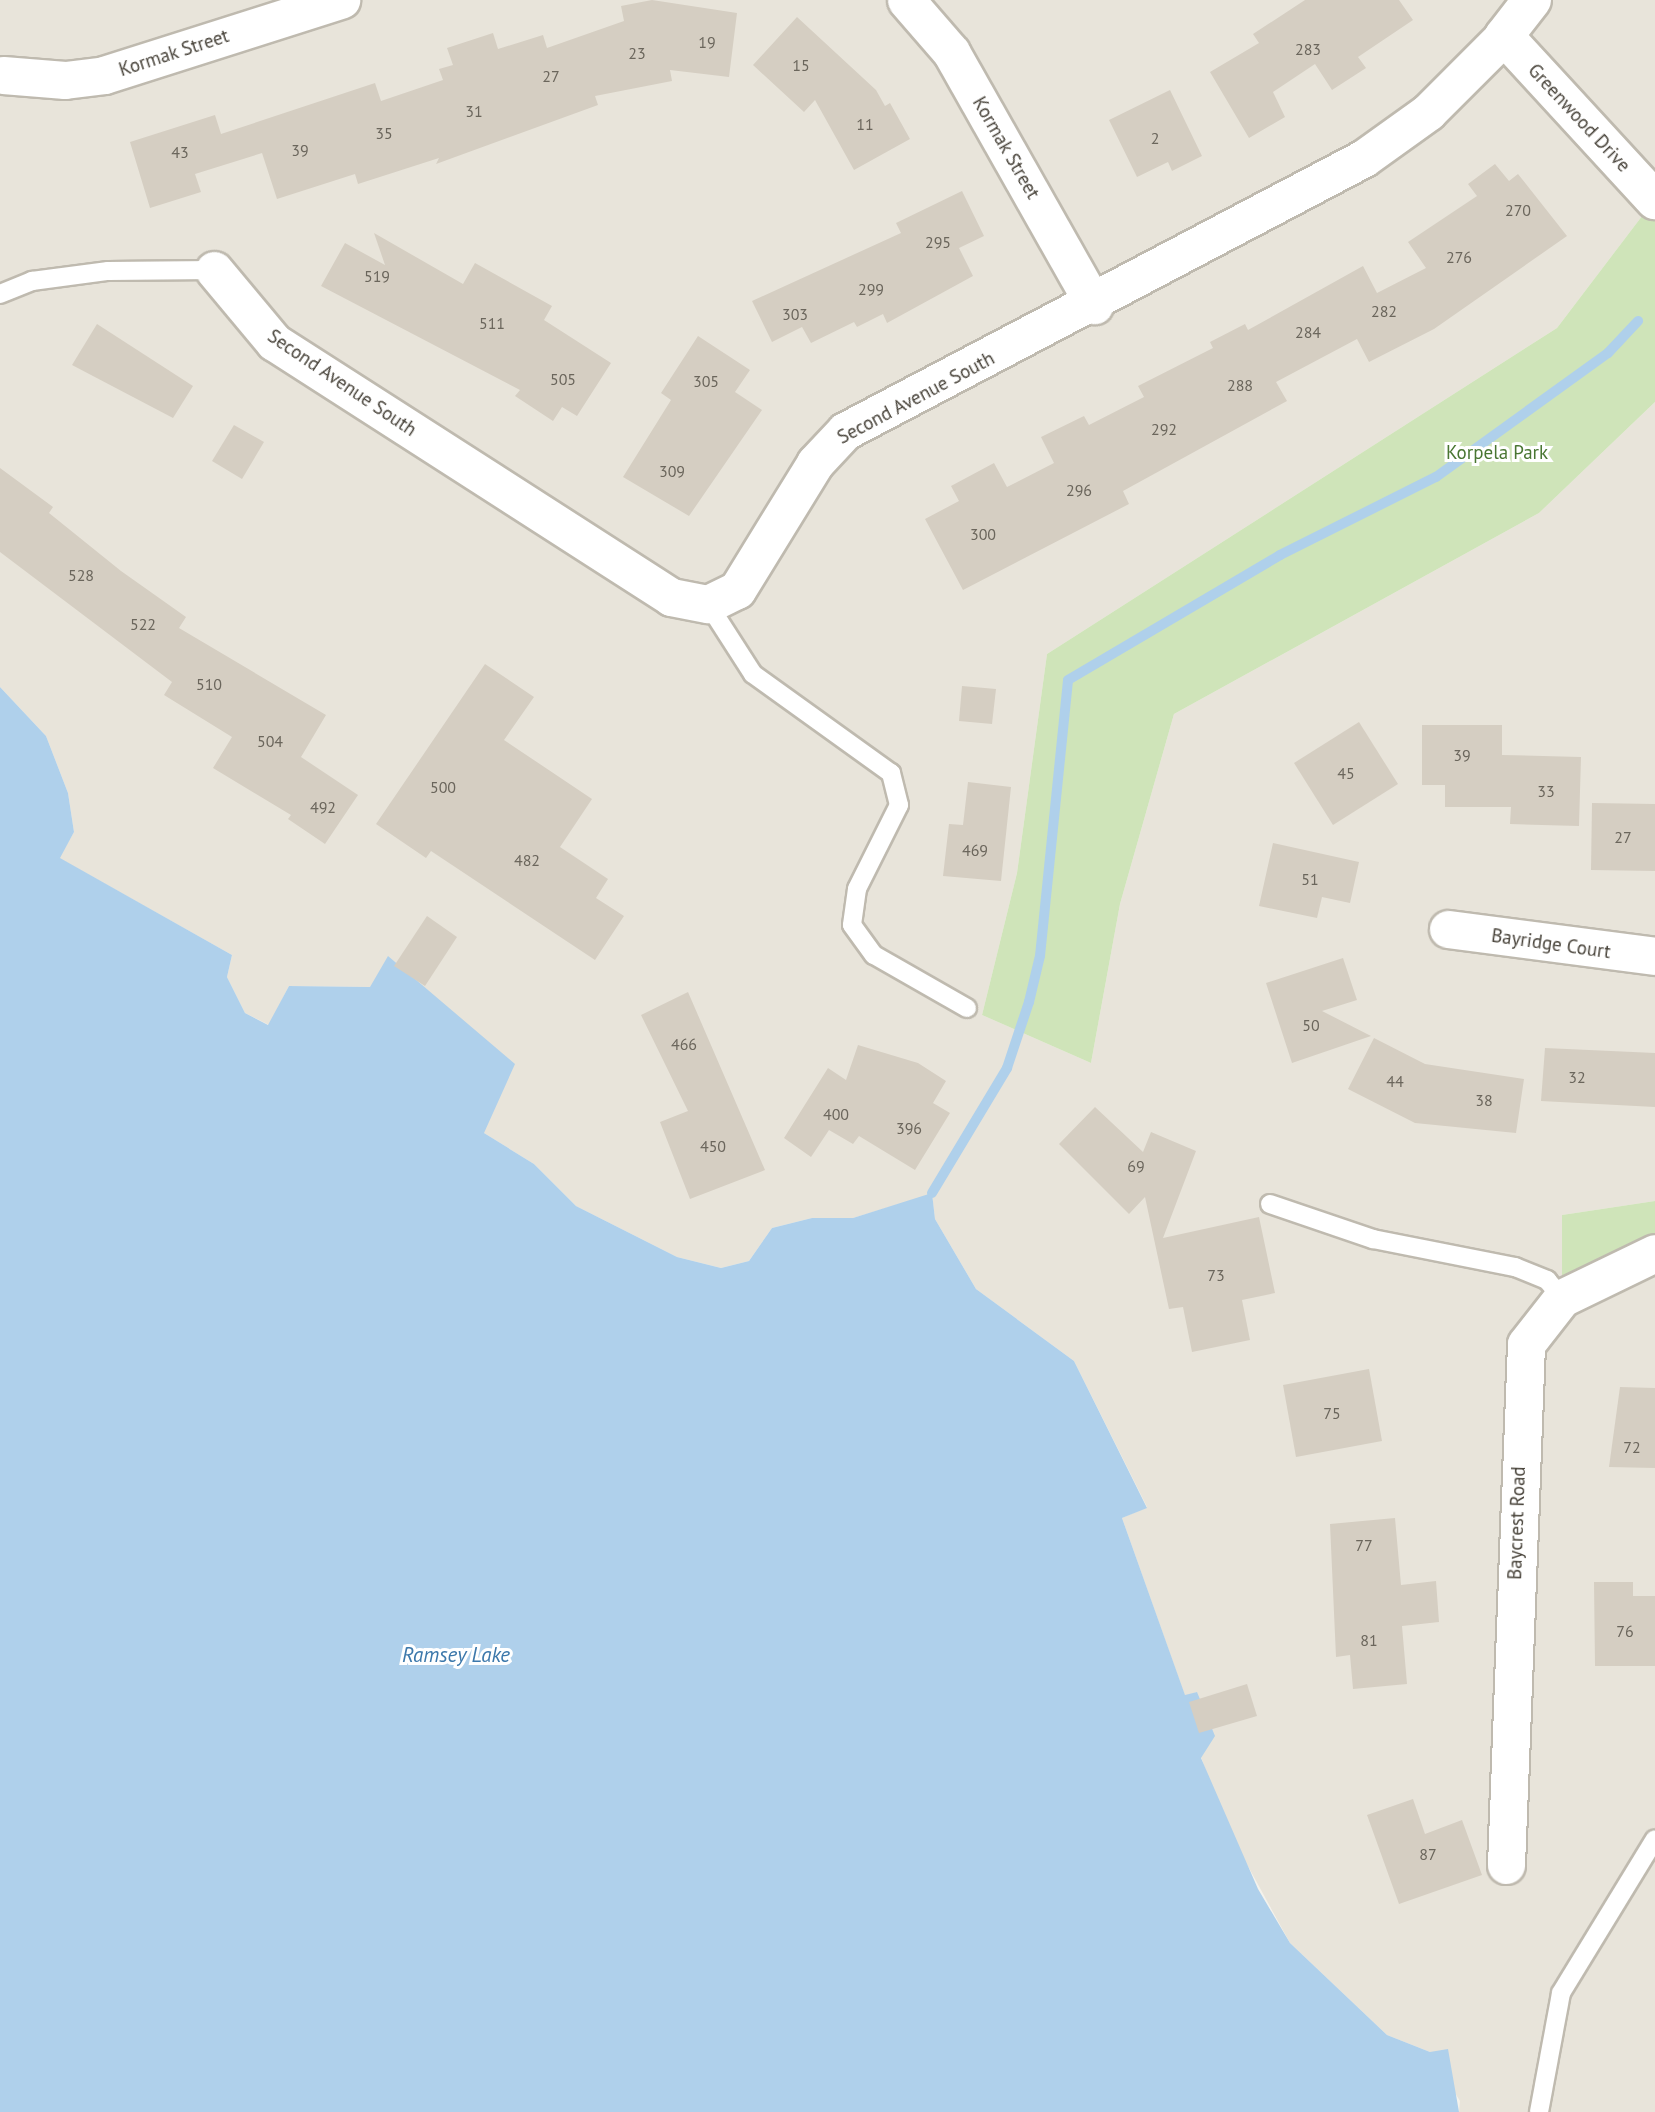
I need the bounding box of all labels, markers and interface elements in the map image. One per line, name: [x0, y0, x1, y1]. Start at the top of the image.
street label: Kormak Street: [116, 24, 232, 82]
house number: 19: [698, 32, 716, 52]
house number: 283: [1295, 39, 1321, 59]
house number: 23: [628, 43, 646, 63]
house number: 15: [792, 55, 810, 75]
street label: Greenwood Drive: [1523, 59, 1635, 177]
house number: 27: [542, 66, 560, 86]
street label: Kormak Street: [967, 93, 1045, 203]
house number: 31: [465, 101, 483, 121]
house number: 11: [856, 114, 874, 134]
house number: 35: [375, 123, 393, 143]
house number: 2: [1151, 128, 1159, 148]
house number: 39: [291, 140, 309, 160]
house number: 43: [171, 142, 189, 162]
house number: 270: [1505, 200, 1531, 220]
house number: 295: [925, 232, 951, 252]
house number: 276: [1446, 247, 1472, 267]
house number: 519: [364, 266, 390, 286]
house number: 299: [858, 279, 884, 299]
house number: 282: [1371, 301, 1397, 321]
house number: 303: [782, 304, 808, 324]
house number: 511: [479, 313, 505, 333]
house number: 284: [1295, 322, 1321, 342]
street label: Second Avenue South: [263, 325, 421, 441]
street label: Second Avenue South: [833, 347, 999, 449]
house number: 505: [550, 369, 576, 389]
house number: 305: [693, 371, 719, 391]
house number: 288: [1227, 375, 1253, 395]
house number: 292: [1151, 419, 1177, 439]
park label: Korpela Park: [1446, 442, 1548, 464]
house number: 309: [659, 461, 685, 481]
house number: 296: [1066, 480, 1092, 500]
house number: 300: [970, 524, 996, 544]
house number: 528: [68, 565, 94, 585]
house number: 522: [130, 614, 156, 634]
house number: 510: [196, 674, 222, 694]
house number: 504: [257, 731, 283, 751]
house number: 39: [1453, 745, 1471, 765]
house number: 45: [1337, 763, 1355, 783]
house number: 500: [430, 777, 456, 797]
house number: 33: [1537, 781, 1555, 801]
house number: 492: [310, 797, 336, 817]
house number: 27: [1614, 827, 1632, 847]
house number: 469: [962, 840, 988, 860]
house number: 482: [514, 850, 540, 870]
house number: 51: [1301, 869, 1319, 889]
street label: Bayridge Court: [1490, 924, 1612, 964]
house number: 50: [1302, 1015, 1320, 1035]
house number: 466: [671, 1034, 697, 1054]
house number: 32: [1568, 1067, 1586, 1087]
house number: 44: [1386, 1071, 1404, 1091]
house number: 38: [1475, 1090, 1493, 1110]
house number: 400: [823, 1104, 849, 1124]
house number: 396: [896, 1118, 922, 1138]
house number: 450: [700, 1136, 726, 1156]
house number: 69: [1127, 1156, 1145, 1176]
house number: 73: [1207, 1265, 1225, 1285]
house number: 75: [1323, 1403, 1341, 1423]
house number: 72: [1623, 1437, 1641, 1457]
street label: Baycrest Road: [1504, 1466, 1530, 1580]
house number: 77: [1355, 1535, 1373, 1555]
house number: 76: [1616, 1621, 1634, 1641]
house number: 81: [1360, 1630, 1378, 1650]
water label: Ramsey Lake: [402, 1642, 510, 1668]
house number: 87: [1419, 1844, 1437, 1864]

